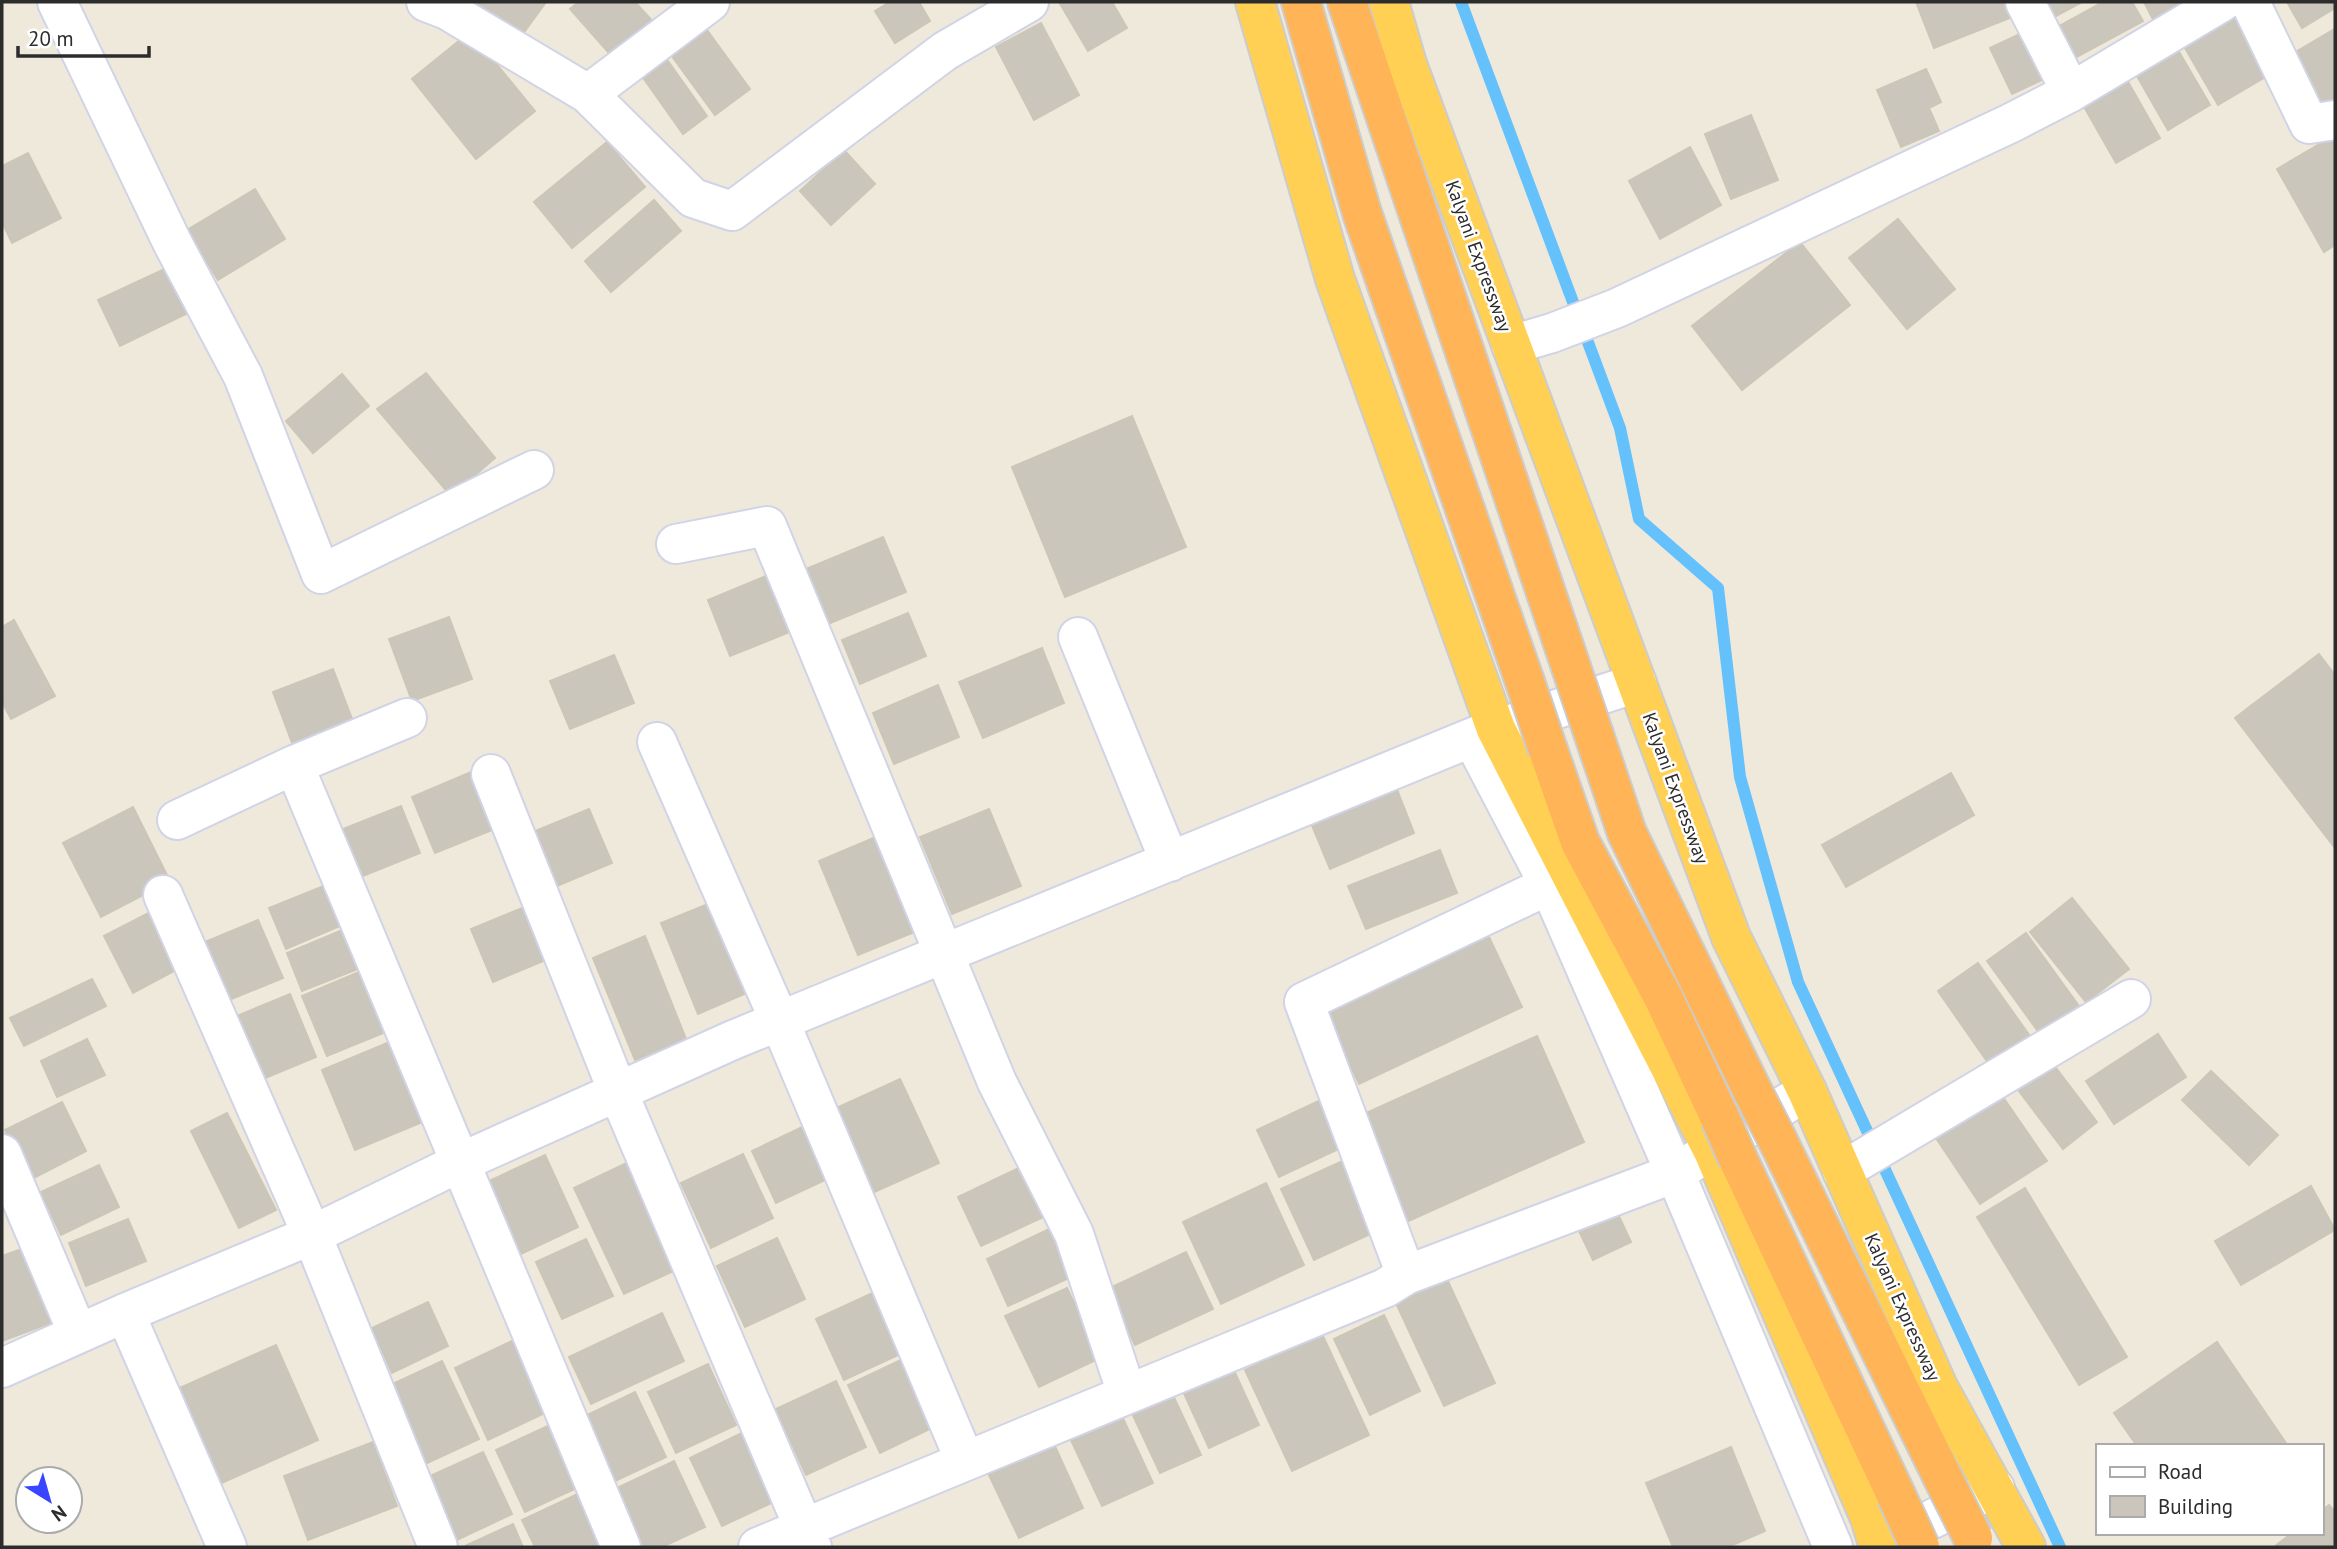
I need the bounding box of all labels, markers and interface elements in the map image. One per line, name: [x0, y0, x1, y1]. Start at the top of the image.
scale bar: [18, 14, 149, 58]
text: 20 m: [28, 25, 74, 52]
street label: Kalyani Expressway: [1440, 177, 1518, 335]
street label: Kalyani Expressway: [1637, 709, 1715, 867]
street label: Kalyani Expressway: [1860, 1229, 1946, 1385]
legend: [2096, 1444, 2323, 1535]
text: Road: [2158, 1458, 2202, 1485]
north arrow: [14, 1465, 84, 1535]
text: Building: [2158, 1493, 2233, 1520]
text: N: [47, 1500, 71, 1527]

